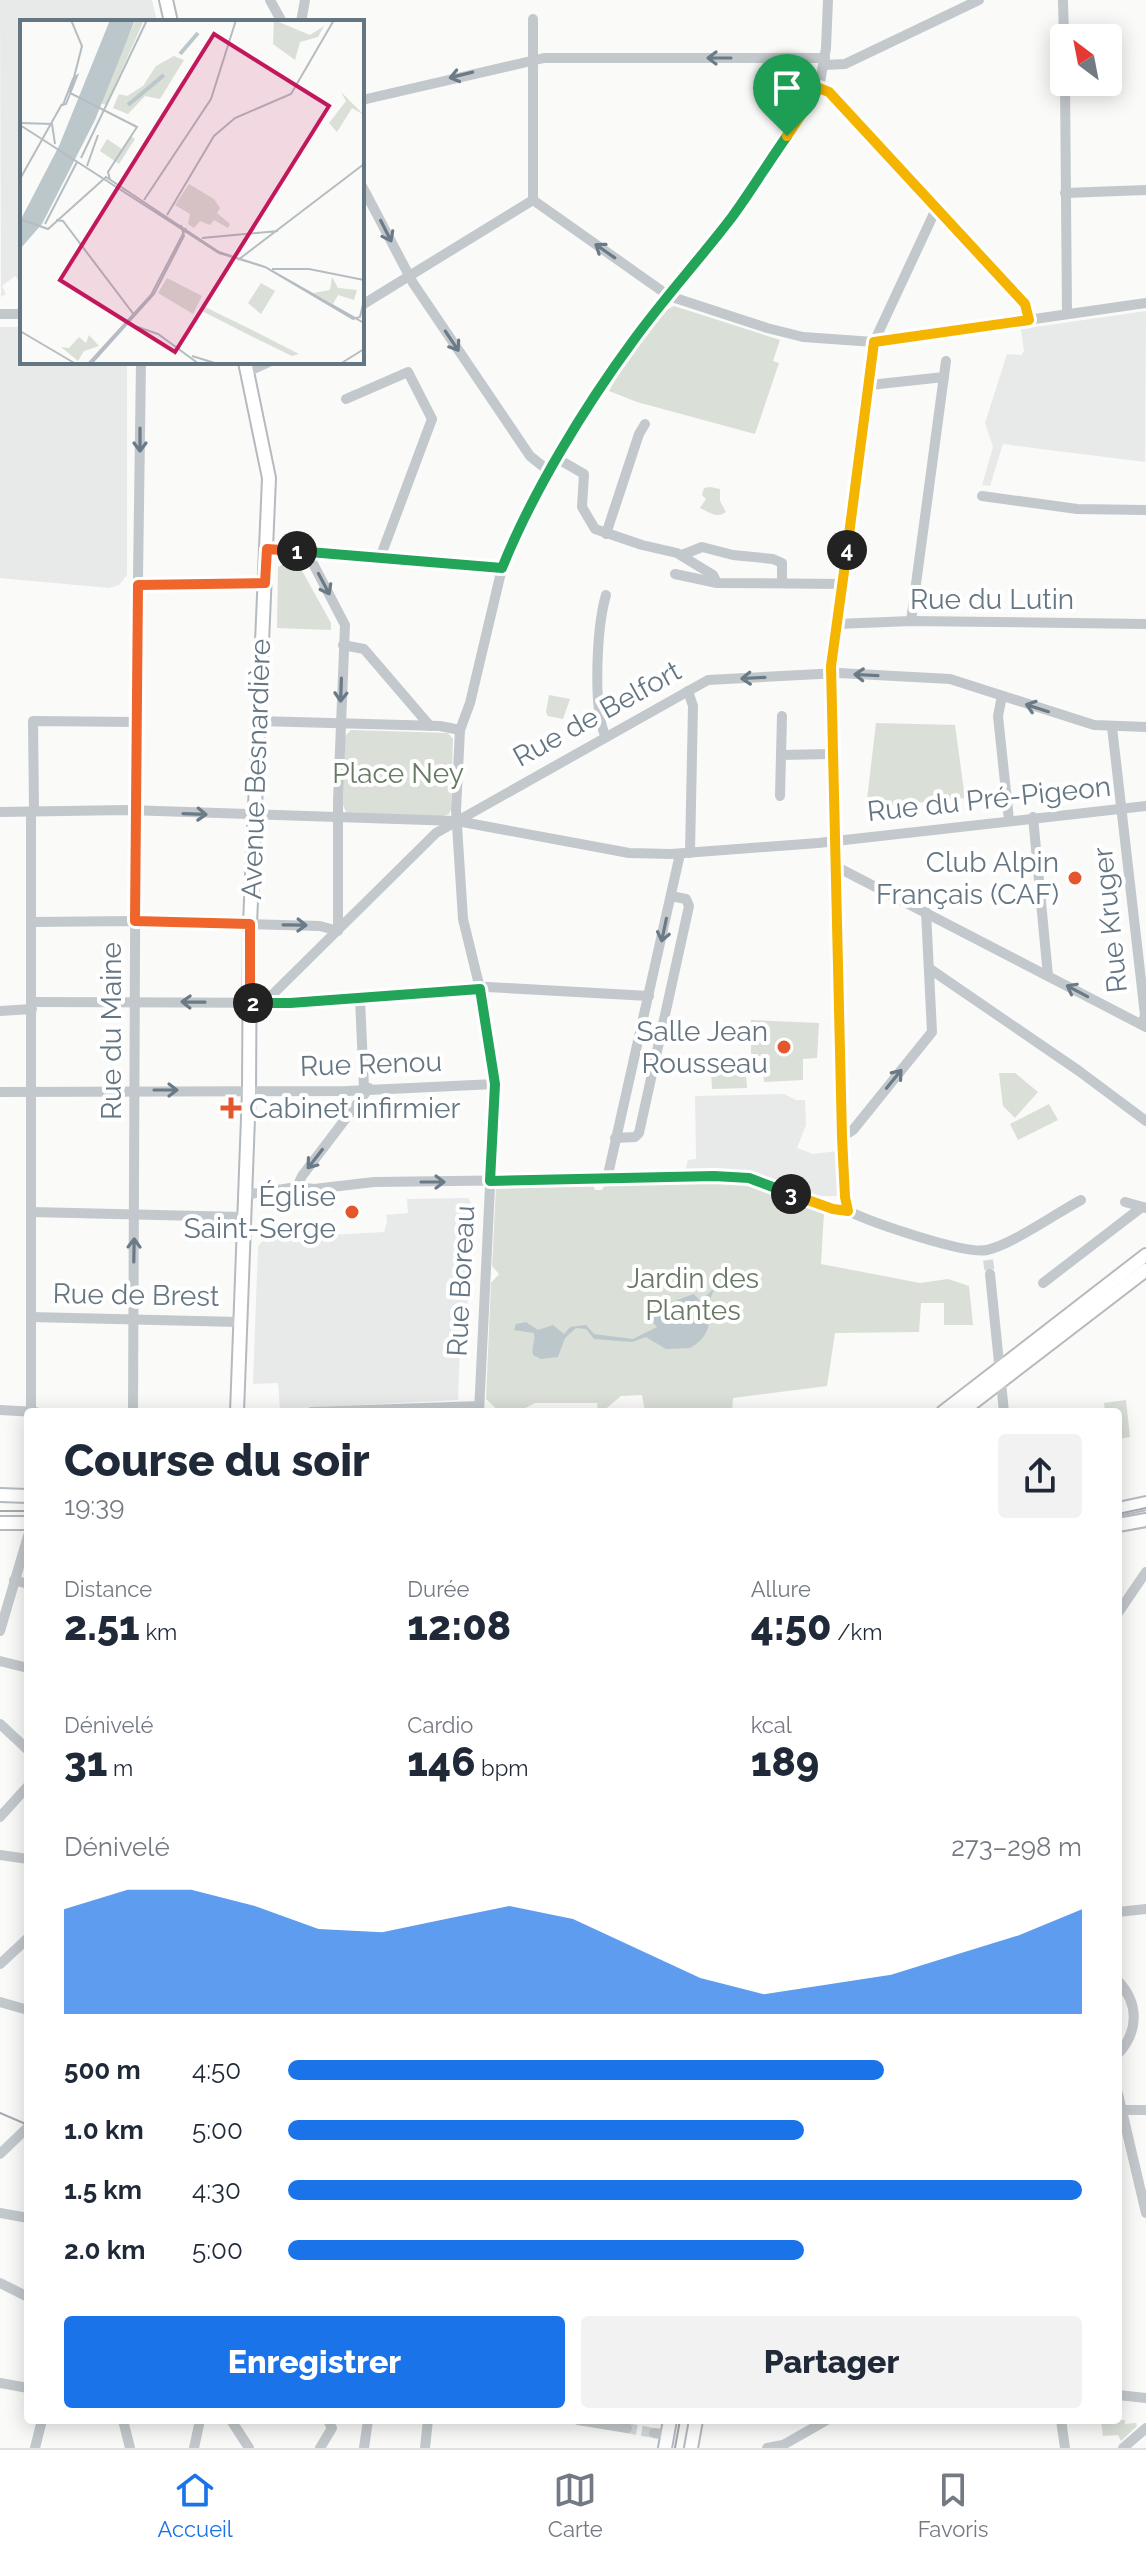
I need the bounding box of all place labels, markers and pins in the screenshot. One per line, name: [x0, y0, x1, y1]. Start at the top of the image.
pin: [753, 54, 821, 136]
pin: 4: [827, 530, 867, 570]
pin: 1: [277, 531, 317, 571]
place label: Club Alpin Français (CAF): [876, 846, 1059, 911]
marker: Club Alpin Français (CAF): [1066, 869, 1084, 887]
pin: 2: [233, 983, 273, 1023]
place label: Salle Jean Rousseau: [636, 1015, 768, 1080]
marker: Salle Jean Rousseau: [775, 1038, 793, 1056]
place label: Cabinet infirmier: [249, 1092, 460, 1125]
marker: Cabinet infirmier: [220, 1097, 242, 1119]
pin: 3: [771, 1174, 811, 1214]
place label: Église Saint-Serge: [184, 1180, 336, 1245]
marker: Église Saint-Serge: [343, 1203, 361, 1221]

